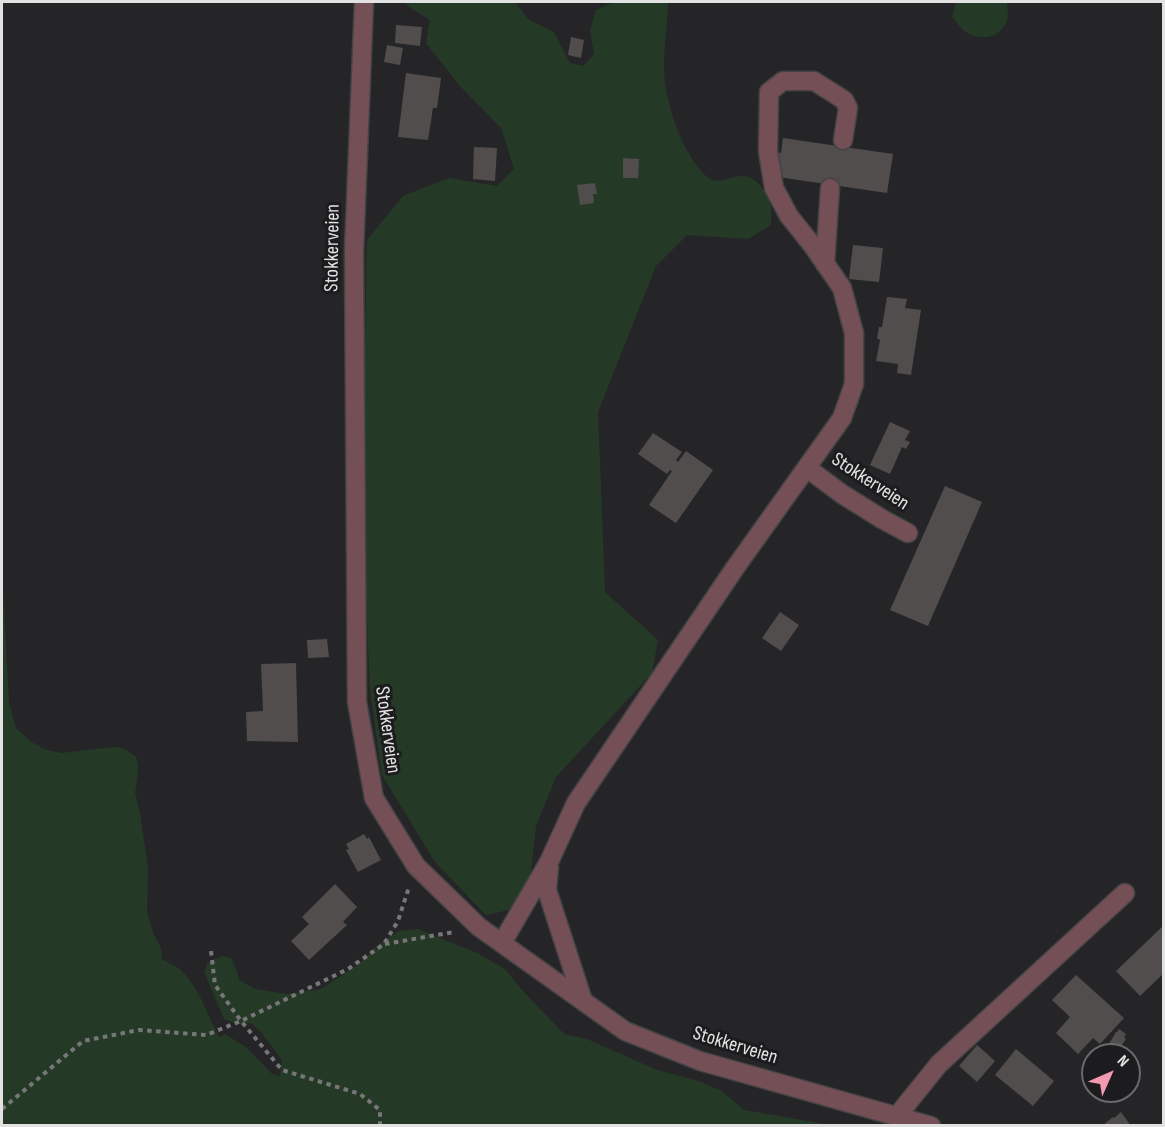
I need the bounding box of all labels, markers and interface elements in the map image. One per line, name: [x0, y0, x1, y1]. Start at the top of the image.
street label: Stokkerveien: [320, 204, 346, 292]
street label: Stokkerveien: [827, 448, 913, 516]
street label: Stokkerveien: [369, 685, 405, 775]
street label: Stokkerveien: [690, 1022, 780, 1070]
north arrow: [1081, 1043, 1141, 1103]
text: N: [1113, 1052, 1132, 1071]

